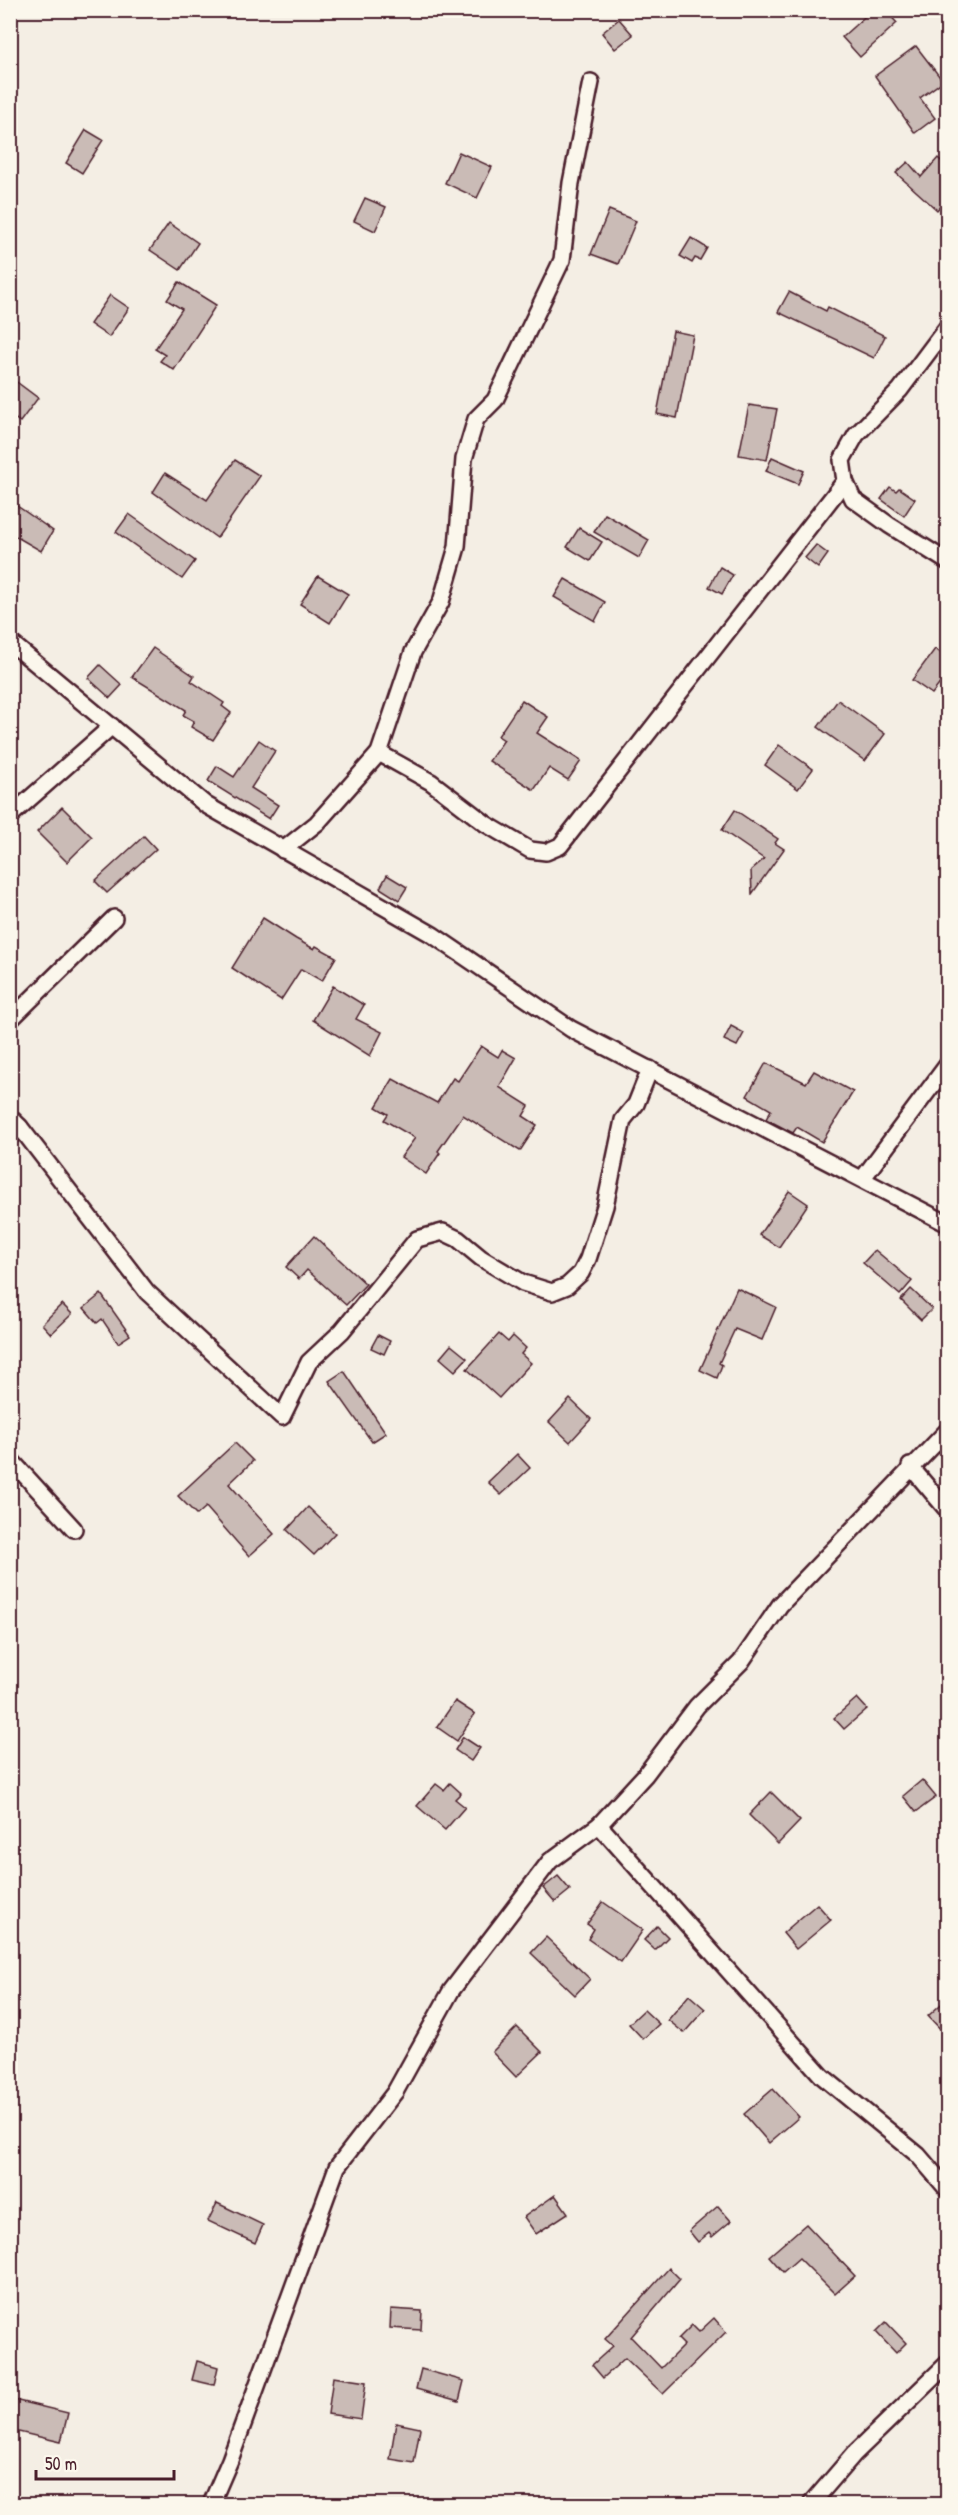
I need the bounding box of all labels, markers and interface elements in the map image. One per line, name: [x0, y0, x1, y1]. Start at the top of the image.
scale bar: [36, 2443, 174, 2481]
text: 50 m: [45, 2451, 77, 2476]

